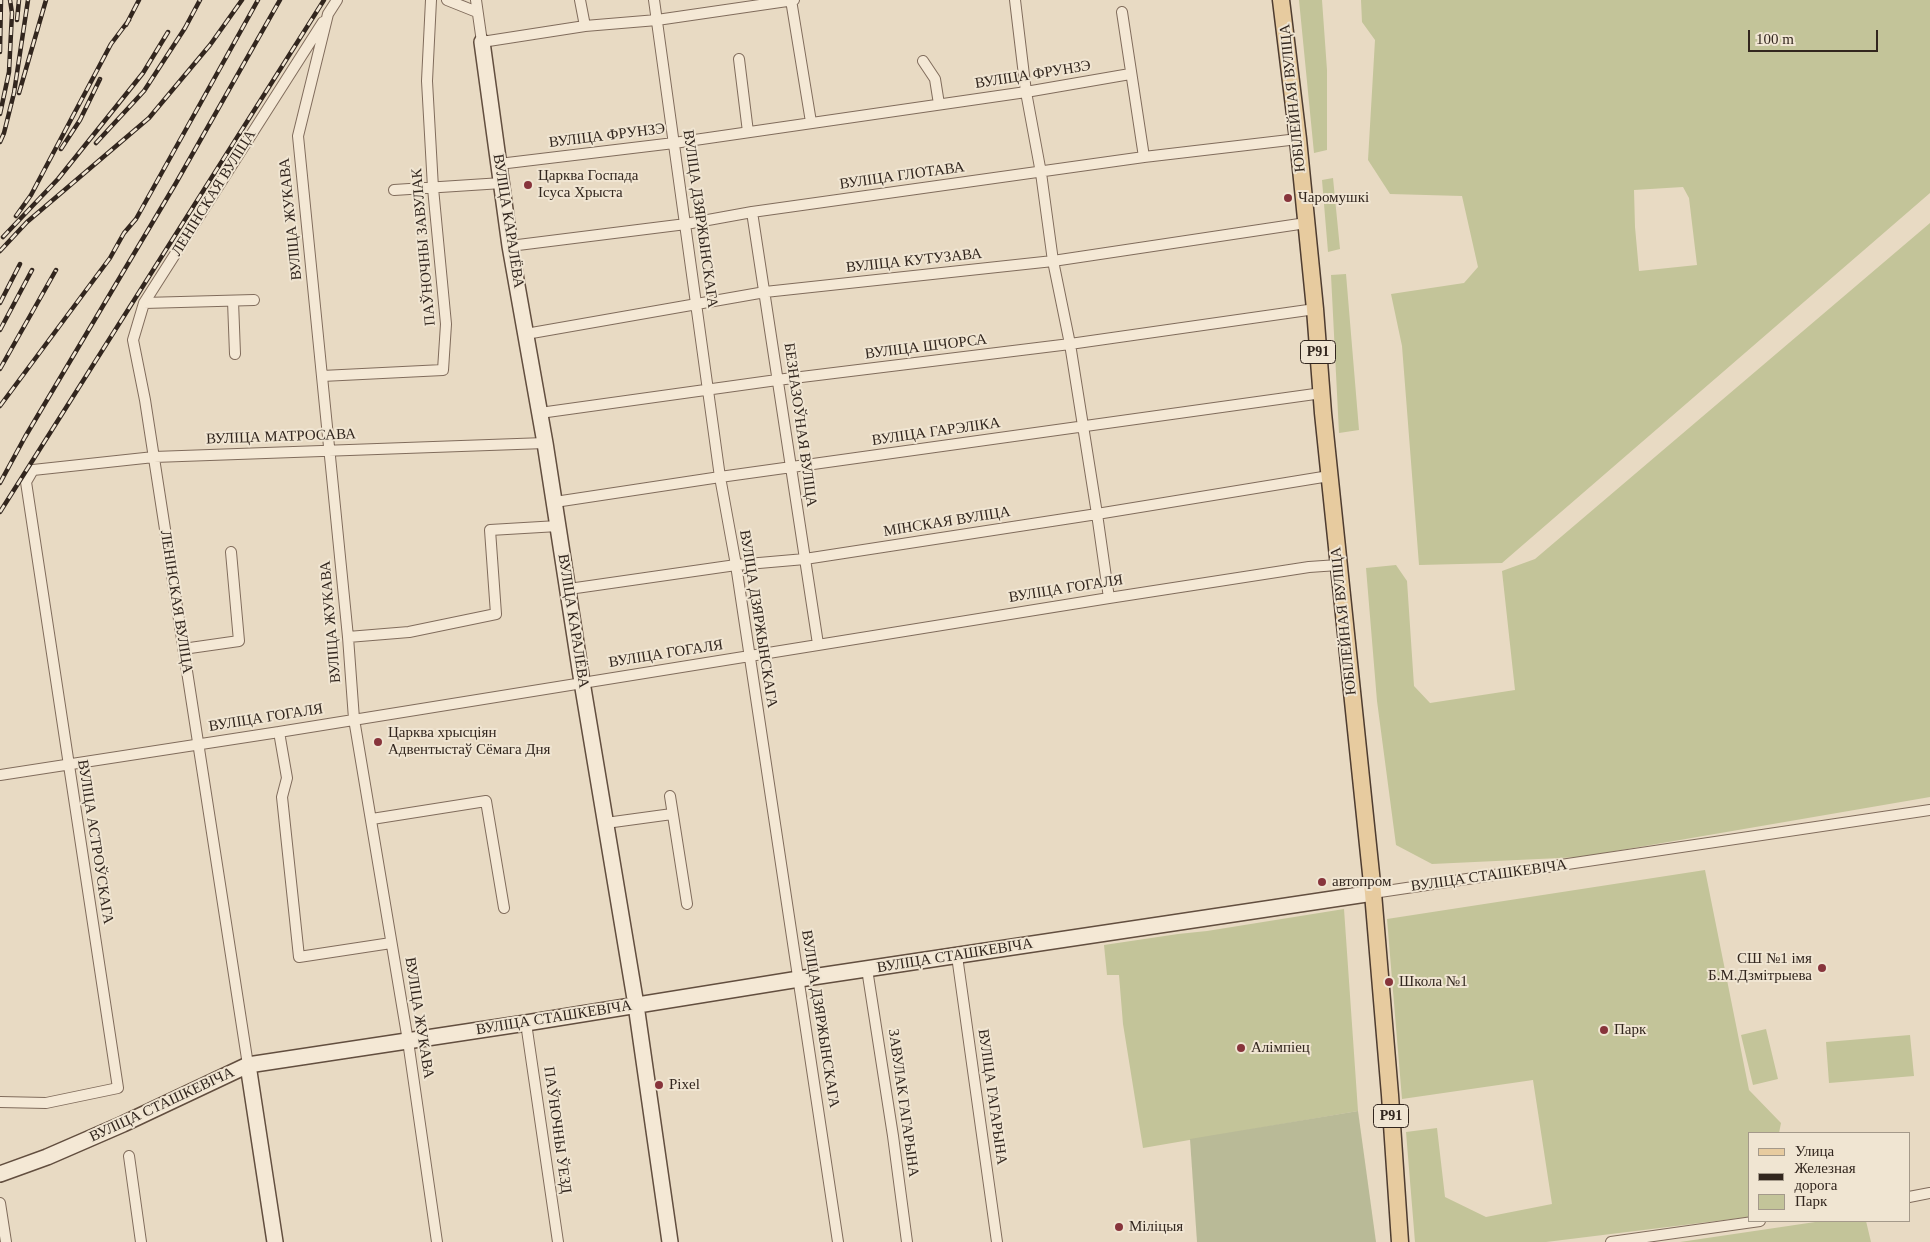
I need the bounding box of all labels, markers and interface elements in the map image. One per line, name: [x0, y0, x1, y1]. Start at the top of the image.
scale bar: [1750, 20, 1880, 52]
street label: ЮБІЛЕЙНАЯ ВУЛІЦА: [1276, 23, 1310, 173]
text: 100 m: [1756, 31, 1794, 47]
street label: ВУЛІЦА ФРУНЗЭ: [974, 57, 1092, 93]
street label: ВУЛІЦА ФРУНЗЭ: [548, 120, 666, 152]
street label: ЛЕНІНСКАЯ ВУЛІЦА: [168, 127, 260, 259]
street label: ВУЛІЦА ДЗЯРЖЫНСКАГА: [679, 129, 721, 309]
street label: ВУЛІЦА КАРАЛЁВА: [489, 153, 527, 289]
street label: ВУЛІЦА ЖУКАВА: [276, 157, 306, 281]
street label: ВУЛІЦА ГЛОТАВА: [838, 158, 966, 194]
street label: ПАЎНОЧНЫ ЗАВУЛАК: [408, 167, 440, 327]
place label: Царква Госпада Ісуса Хрыста: [538, 167, 638, 202]
marker: Царква Госпада Ісуса Хрыста: [522, 179, 534, 191]
place label: Чаромушкі: [1298, 189, 1369, 207]
marker: Чаромушкі: [1282, 192, 1294, 204]
street label: ВУЛІЦА КУТУЗАВА: [845, 245, 983, 277]
street label: ВУЛІЦА ШЧОРСА: [864, 331, 988, 363]
road number: Р91: [1300, 341, 1336, 364]
street label: БЕЗНАЗОЎНАЯ ВУЛІЦА: [780, 342, 820, 508]
street label: ВУЛІЦА ГАРЭЛІКА: [871, 414, 1001, 450]
street label: ВУЛІЦА МАТРОСАВА: [206, 425, 356, 449]
street label: МІНСКАЯ ВУЛІЦА: [882, 503, 1012, 541]
street label: ЛЕНІНСКАЯ ВУЛІЦА: [156, 529, 196, 675]
street label: ВУЛІЦА ДЗЯРЖЫНСКАГА: [735, 529, 781, 709]
street label: ЮБІЛЕЙНАЯ ВУЛІЦА: [1327, 546, 1361, 696]
street label: ВУЛІЦА КАРАЛЁВА: [554, 553, 592, 689]
street label: ВУЛІЦА ЖУКАВА: [317, 560, 345, 684]
street label: ВУЛІЦА ГОГАЛЯ: [1008, 571, 1124, 607]
street label: ВУЛІЦА ГОГАЛЯ: [608, 636, 724, 672]
street label: ВУЛІЦА ГОГАЛЯ: [208, 700, 324, 736]
place label: Царква хрысціян Адвентыстаў Сёмага Дня: [388, 724, 551, 759]
marker: Царква хрысціян Адвентыстаў Сёмага Дня: [372, 736, 384, 748]
street label: ВУЛІЦА АСТРОЎСКАГА: [73, 758, 117, 926]
street label: ВУЛІЦА СТАШКЕВІЧА: [1410, 856, 1568, 896]
place label: автопром: [1332, 873, 1391, 891]
marker: автопром: [1316, 876, 1328, 888]
street label: ВУЛІЦА ДЗЯРЖЫНСКАГА: [797, 929, 843, 1109]
street label: ВУЛІЦА СТАШКЕВІЧА: [876, 935, 1034, 977]
place label: СШ №1 імя Б.М.Дзмітрыева: [1708, 950, 1812, 985]
street label: ВУЛІЦА ЖУКАВА: [400, 956, 438, 1080]
marker: СШ №1 імя Б.М.Дзмітрыева: [1816, 962, 1828, 974]
place label: Школа №1: [1399, 973, 1468, 991]
marker: Школа №1: [1383, 976, 1395, 988]
street label: ВУЛІЦА СТАШКЕВІЧА: [475, 997, 633, 1039]
place label: Парк: [1614, 1021, 1646, 1039]
marker: Парк: [1598, 1024, 1610, 1036]
street label: ЗАВУЛАК ГАГАРЫНА: [884, 1028, 922, 1178]
street label: ВУЛІЦА ГАГАРЫНА: [974, 1028, 1010, 1166]
place label: Алімпіец: [1251, 1039, 1310, 1057]
marker: Алімпіец: [1235, 1042, 1247, 1054]
street label: ВУЛІЦА СТАШКЕВІЧА: [87, 1064, 237, 1146]
street label: ПАЎНОЧНЫ ЎЕЗД: [539, 1065, 575, 1195]
place label: Pixel: [669, 1076, 700, 1094]
marker: Pixel: [653, 1079, 665, 1091]
road number: Р91: [1374, 1104, 1408, 1128]
legend: [1748, 1132, 1910, 1222]
text: Улица: [1795, 1143, 1834, 1159]
text: Железная дорога: [1794, 1160, 1856, 1193]
text: Парк: [1795, 1193, 1827, 1209]
place label: Міліцыя: [1129, 1218, 1183, 1236]
marker: Міліцыя: [1113, 1221, 1125, 1233]

